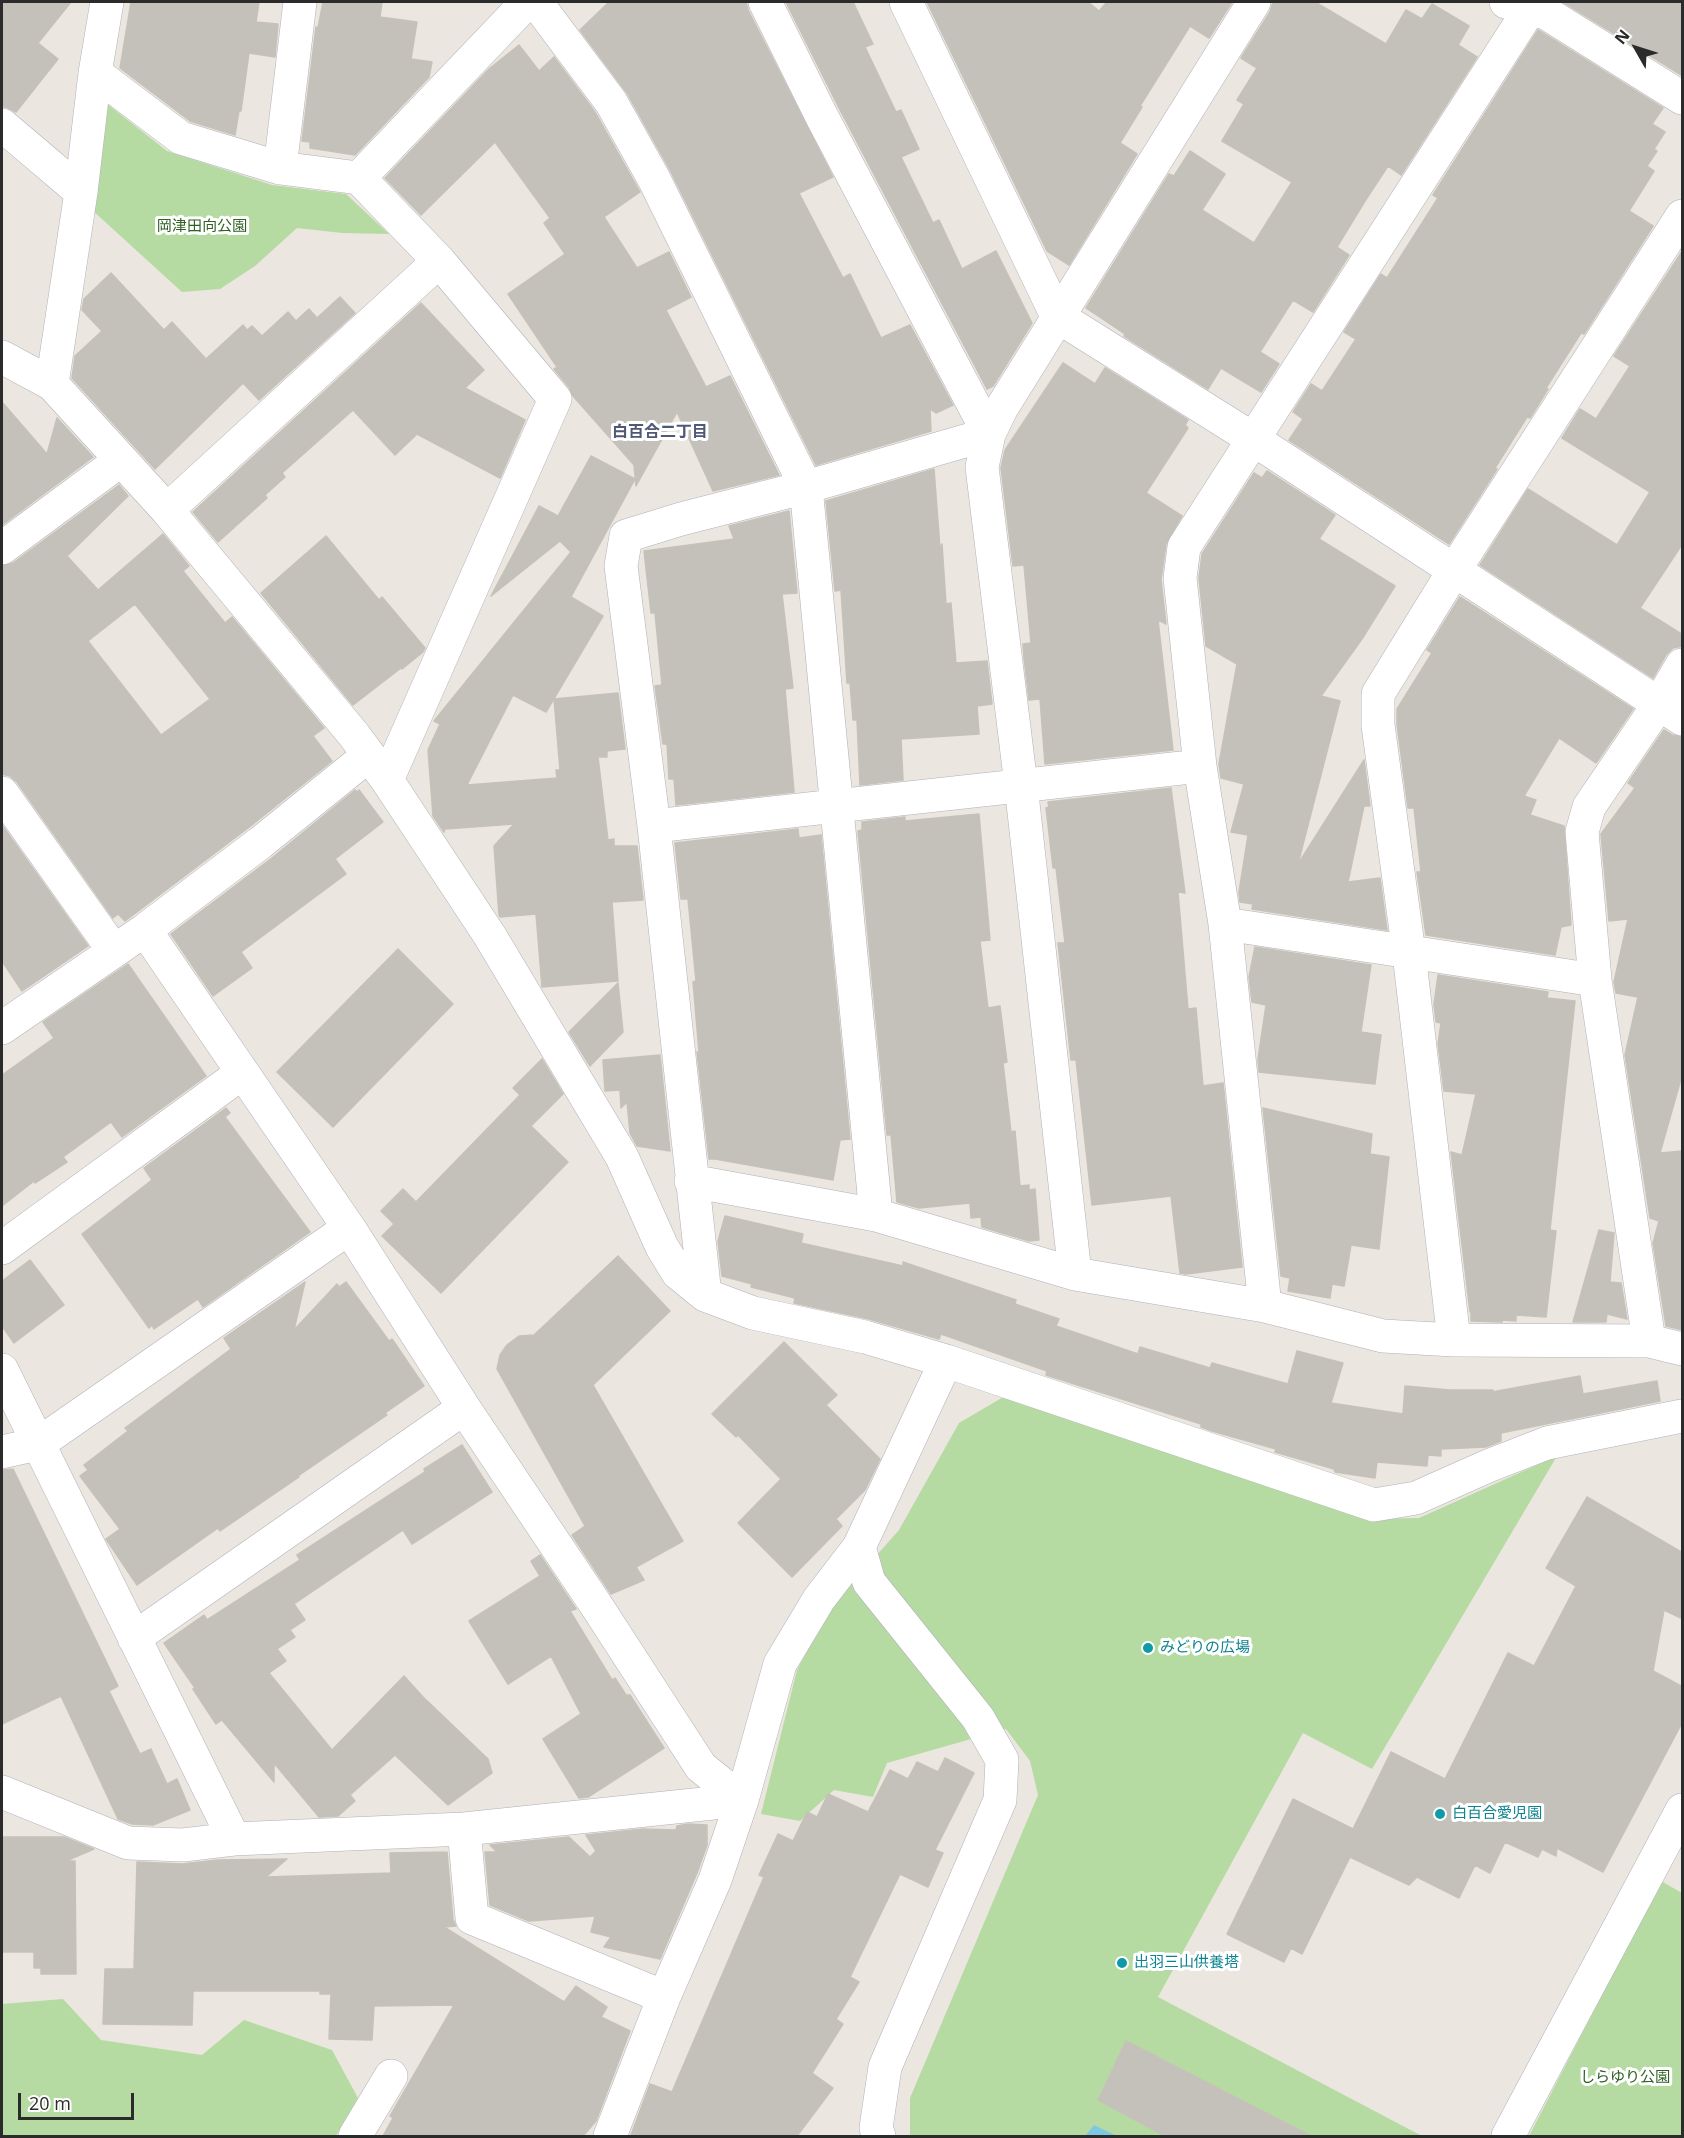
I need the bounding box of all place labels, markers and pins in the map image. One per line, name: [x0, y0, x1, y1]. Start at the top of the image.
place label: みどりの広場: [1160, 1639, 1250, 1657]
marker: みどりの広場: [1141, 1641, 1155, 1655]
place label: 白百合愛児園: [1452, 1805, 1542, 1823]
marker: 白百合愛児園: [1433, 1807, 1447, 1821]
place label: 出羽三山供養塔: [1134, 1954, 1239, 1972]
marker: 出羽三山供養塔: [1115, 1956, 1129, 1970]

